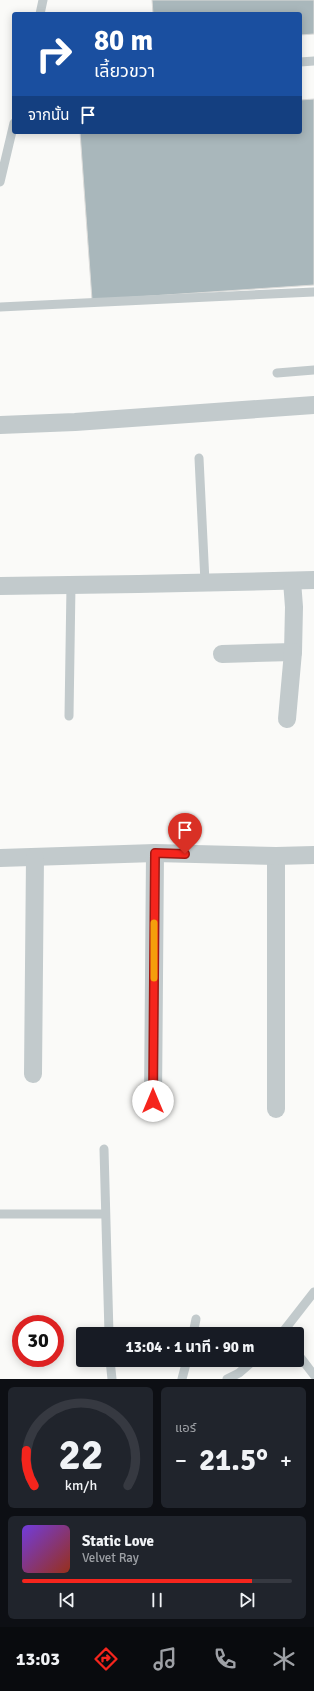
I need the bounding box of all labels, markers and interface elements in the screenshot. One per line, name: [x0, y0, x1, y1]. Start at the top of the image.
text: 80 m: [94, 24, 153, 58]
icon: right: [28, 28, 80, 80]
text: เลี้ยวขวา: [94, 60, 155, 82]
icon: arrive: [77, 104, 99, 126]
text: จากนั้น: [28, 106, 69, 124]
pin: [168, 813, 202, 854]
icon: arrive: [174, 819, 196, 841]
position arrow: [132, 1080, 174, 1122]
speed limit sign: 30: [12, 1315, 64, 1367]
text: 13:04 · 1 นาที · 90 m: [126, 1338, 254, 1356]
text: แอร์: [175, 1420, 196, 1436]
text: 22: [58, 1429, 103, 1480]
text: 21.5°: [199, 1442, 268, 1479]
text: −: [175, 1447, 187, 1474]
text: +: [280, 1447, 292, 1474]
text: km/h: [64, 1476, 97, 1493]
text: Static Love: [82, 1532, 154, 1550]
text: Velvet Ray: [82, 1550, 139, 1566]
icon: previous: [56, 1589, 78, 1611]
icon: pause: [146, 1589, 168, 1611]
icon: next: [236, 1589, 258, 1611]
icon: directions: [92, 1645, 120, 1673]
icon: music: [151, 1645, 179, 1673]
icon: phone: [211, 1645, 239, 1673]
icon: climate: [270, 1645, 298, 1673]
text: 13:03: [16, 1648, 60, 1670]

